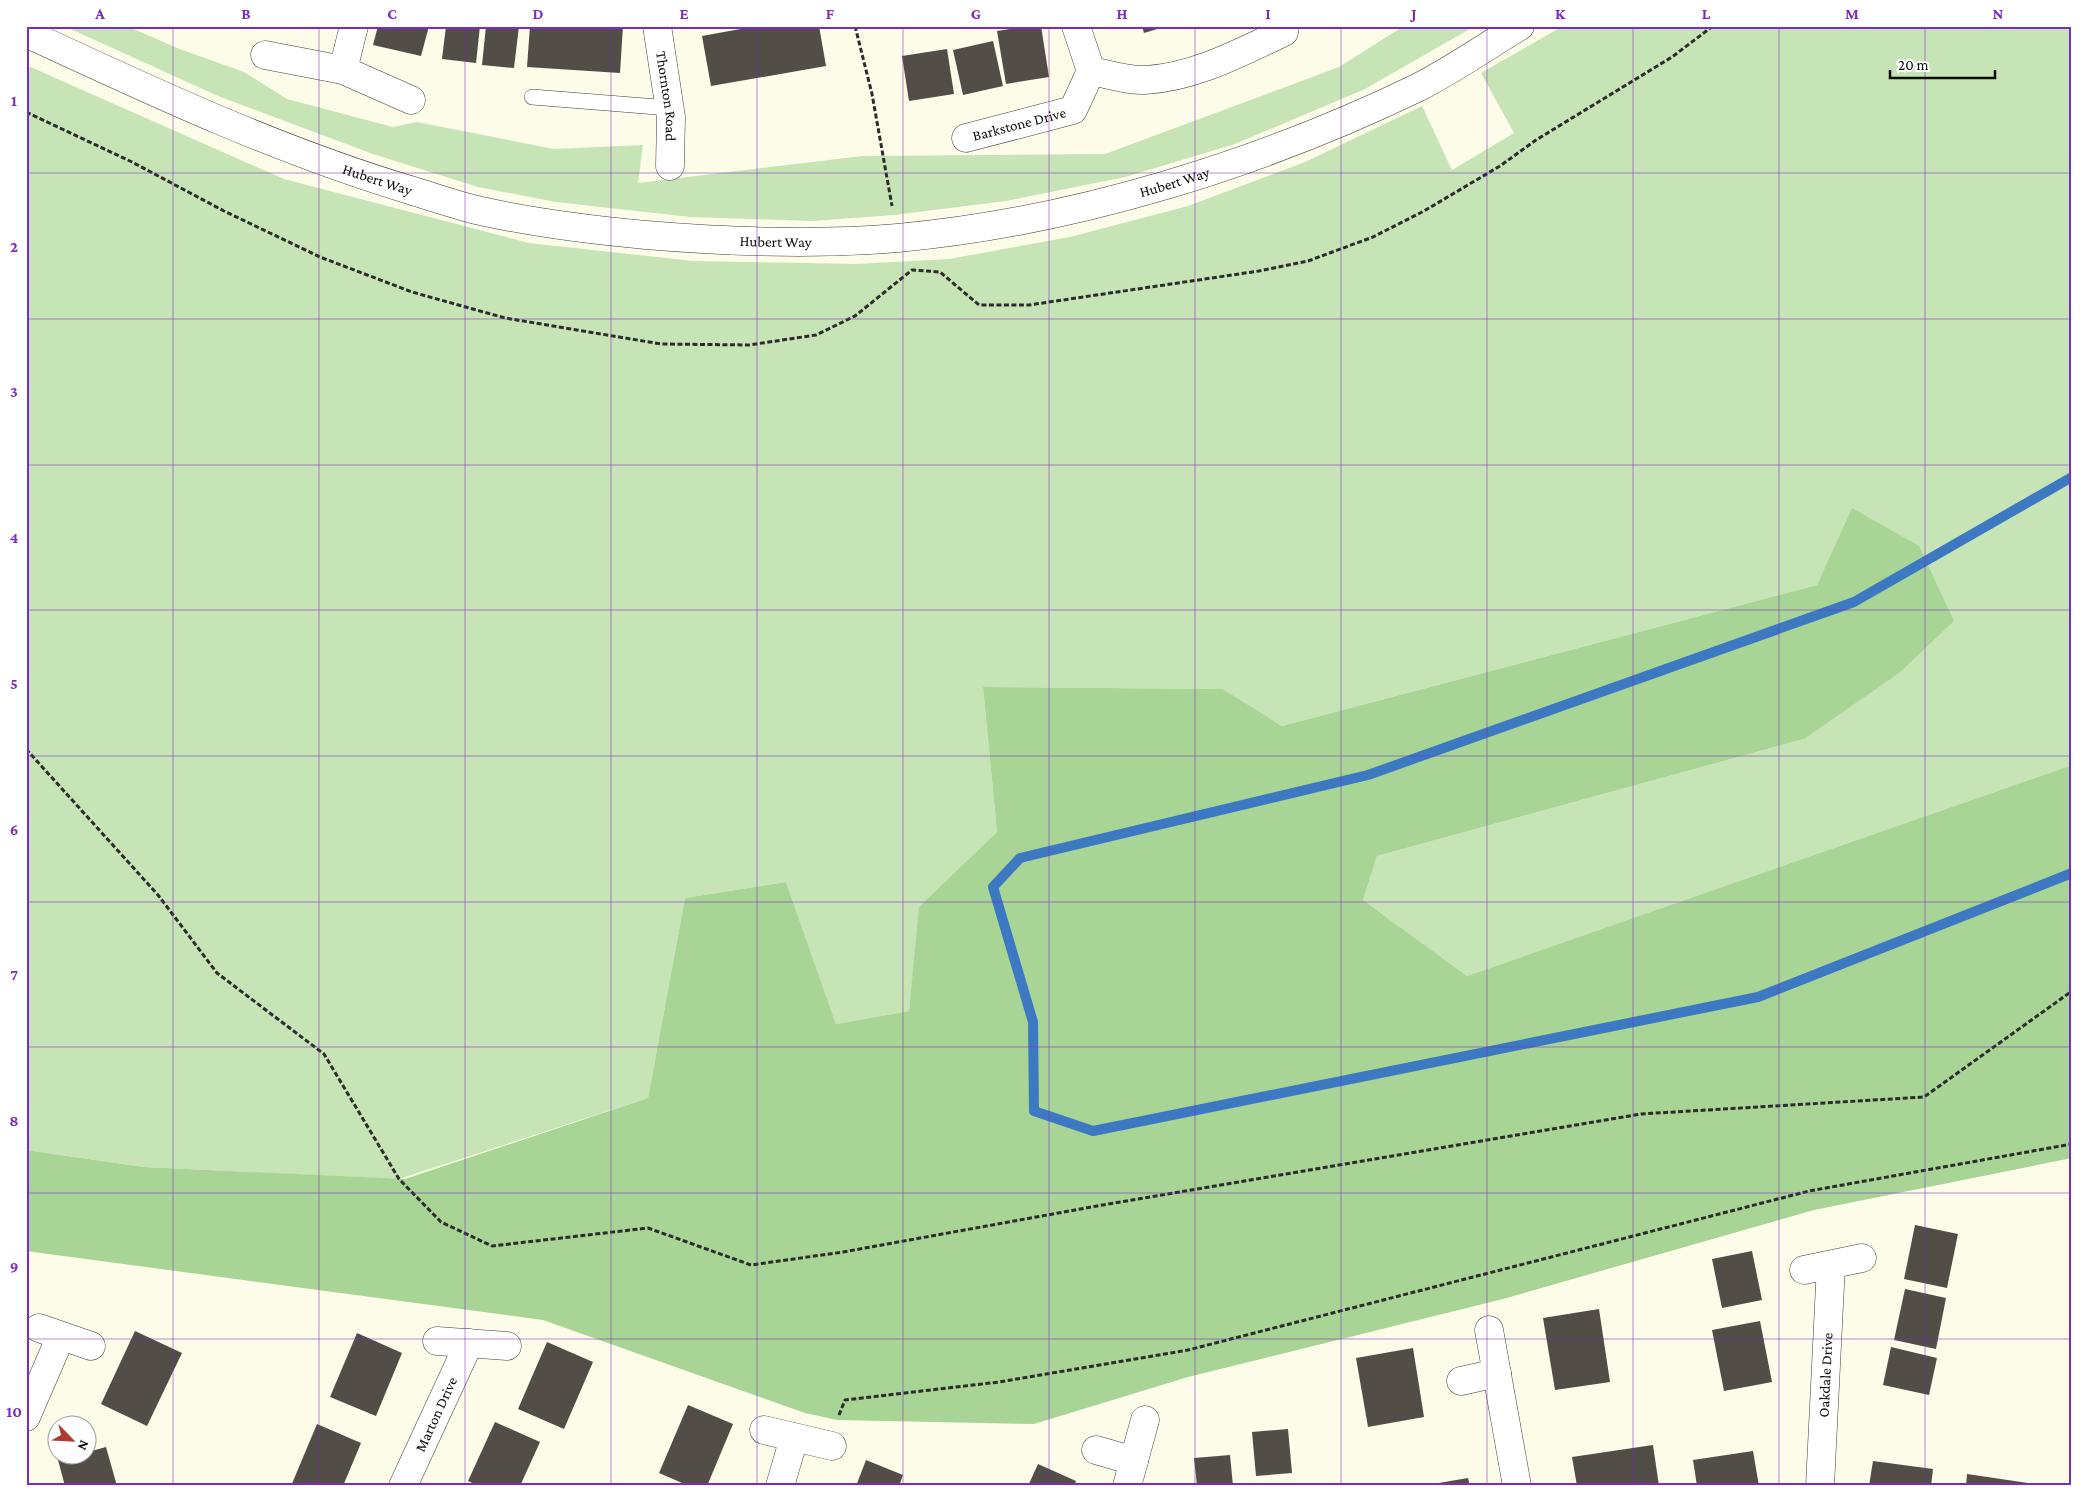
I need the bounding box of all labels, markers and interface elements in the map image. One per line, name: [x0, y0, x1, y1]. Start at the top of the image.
text: A: [94, 5, 105, 22]
text: B: [241, 5, 251, 22]
text: C: [387, 5, 397, 22]
text: D: [532, 5, 544, 22]
text: E: [679, 5, 689, 22]
text: F: [826, 5, 835, 22]
text: G: [971, 5, 981, 22]
text: H: [1117, 5, 1128, 22]
text: I: [1265, 5, 1271, 22]
text: J: [1409, 5, 1417, 22]
text: K: [1555, 5, 1566, 22]
text: L: [1702, 5, 1711, 22]
text: M: [1845, 5, 1859, 22]
text: N: [1993, 5, 2004, 22]
scale bar: [1890, 48, 1996, 80]
street label: Thornton Road: [653, 50, 679, 142]
text: 20 m: [1898, 57, 1929, 73]
text: 1: [11, 92, 17, 109]
street label: Barkstone Drive: [971, 104, 1068, 144]
street label: Hubert Way: [340, 161, 414, 199]
street label: Hubert Way: [1138, 164, 1212, 200]
street label: Hubert Way: [739, 233, 812, 251]
text: 2: [10, 238, 18, 255]
text: 3: [10, 383, 18, 400]
text: 4: [10, 529, 19, 546]
text: 5: [10, 675, 18, 692]
text: 6: [10, 821, 18, 838]
text: 7: [10, 966, 18, 983]
text: 8: [9, 1112, 19, 1129]
text: 9: [10, 1258, 18, 1275]
street label: Oakdale Drive: [1815, 1332, 1836, 1418]
street label: Marton Drive: [412, 1374, 460, 1454]
text: 10: [6, 1403, 22, 1420]
north arrow: [48, 1414, 98, 1464]
text: N: [74, 1438, 93, 1453]

